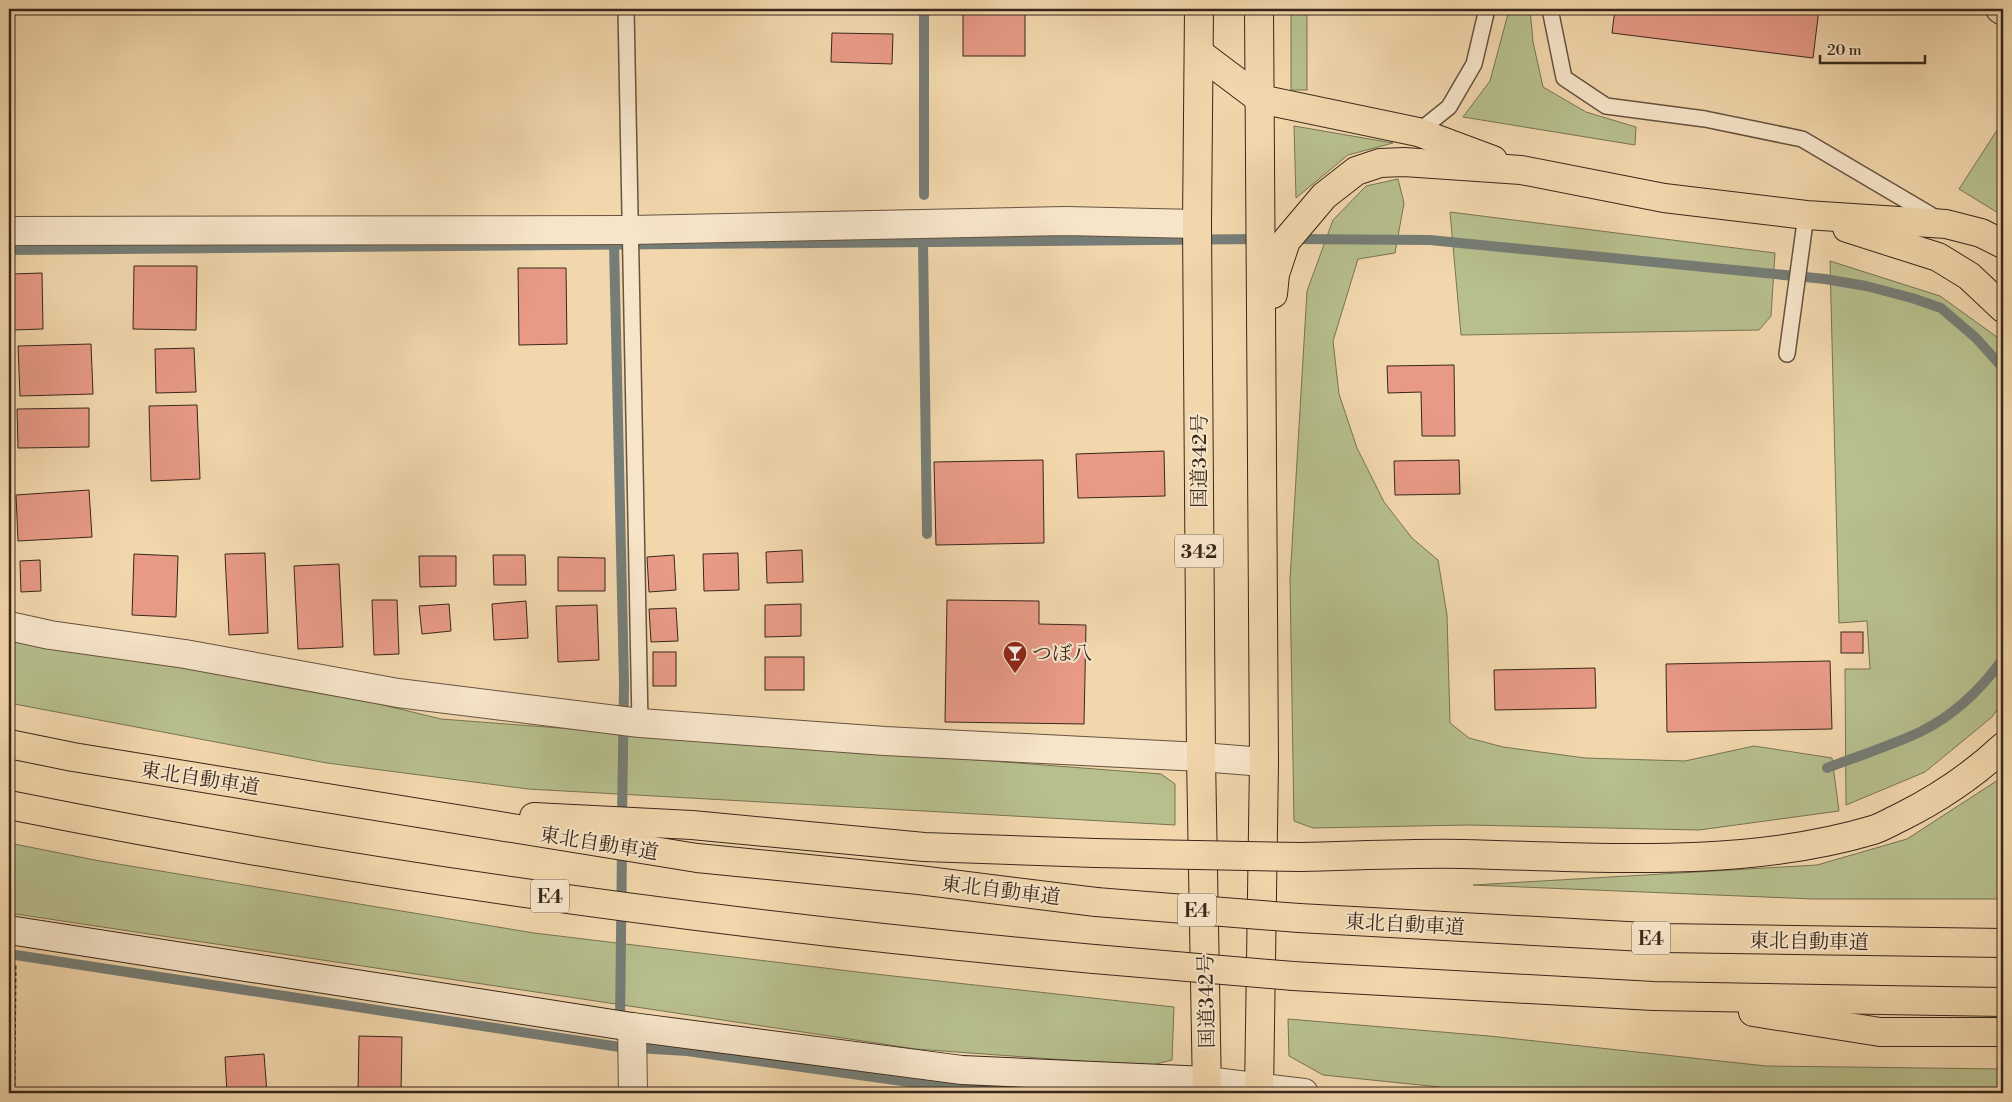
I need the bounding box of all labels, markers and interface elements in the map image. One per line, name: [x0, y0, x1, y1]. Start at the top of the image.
scale bar: [1820, 32, 1924, 64]
text: 20 m: [1827, 41, 1862, 60]
street label: 国道342号: [1188, 414, 1213, 508]
road number: 342: [1175, 534, 1223, 568]
bar icon: つぼ八: [1002, 640, 1028, 674]
place label: つぼ八: [1032, 642, 1092, 667]
street label: 東北自動車道: [139, 758, 261, 801]
street label: 東北自動車道: [538, 823, 660, 866]
street label: 東北自動車道: [940, 872, 1062, 911]
road number: E4: [531, 879, 569, 912]
road number: E4: [1178, 894, 1216, 926]
street label: 東北自動車道: [1344, 910, 1465, 941]
road number: E4: [1632, 921, 1670, 954]
street label: 東北自動車道: [1749, 929, 1869, 956]
street label: 国道342号: [1194, 953, 1221, 1049]

